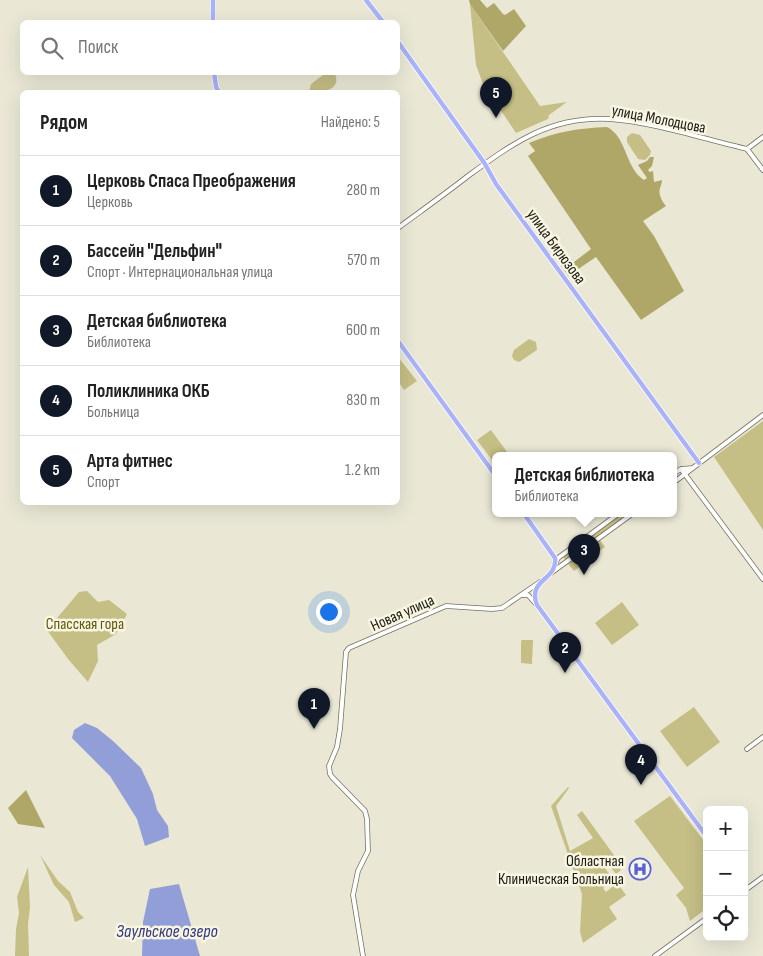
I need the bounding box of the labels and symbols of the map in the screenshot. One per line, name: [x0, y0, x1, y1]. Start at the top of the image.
pin: 5: [480, 77, 512, 118]
street label: улица Молодцова: [610, 101, 707, 138]
street label: улица Бирюзова: [522, 206, 589, 288]
pin: 3: [568, 534, 600, 575]
street label: Новая улица: [368, 591, 437, 636]
your location: [316, 599, 342, 625]
park label: Спасская гора: [46, 615, 124, 634]
pin: 2: [549, 632, 581, 673]
pin: 1: [298, 688, 330, 729]
pin: 4: [625, 744, 657, 785]
place label: Областная Клиническая Больница: [498, 852, 624, 889]
hospital icon: Областная Клиническая Больница: [628, 857, 652, 881]
water label: Заульское озеро: [116, 921, 219, 942]

